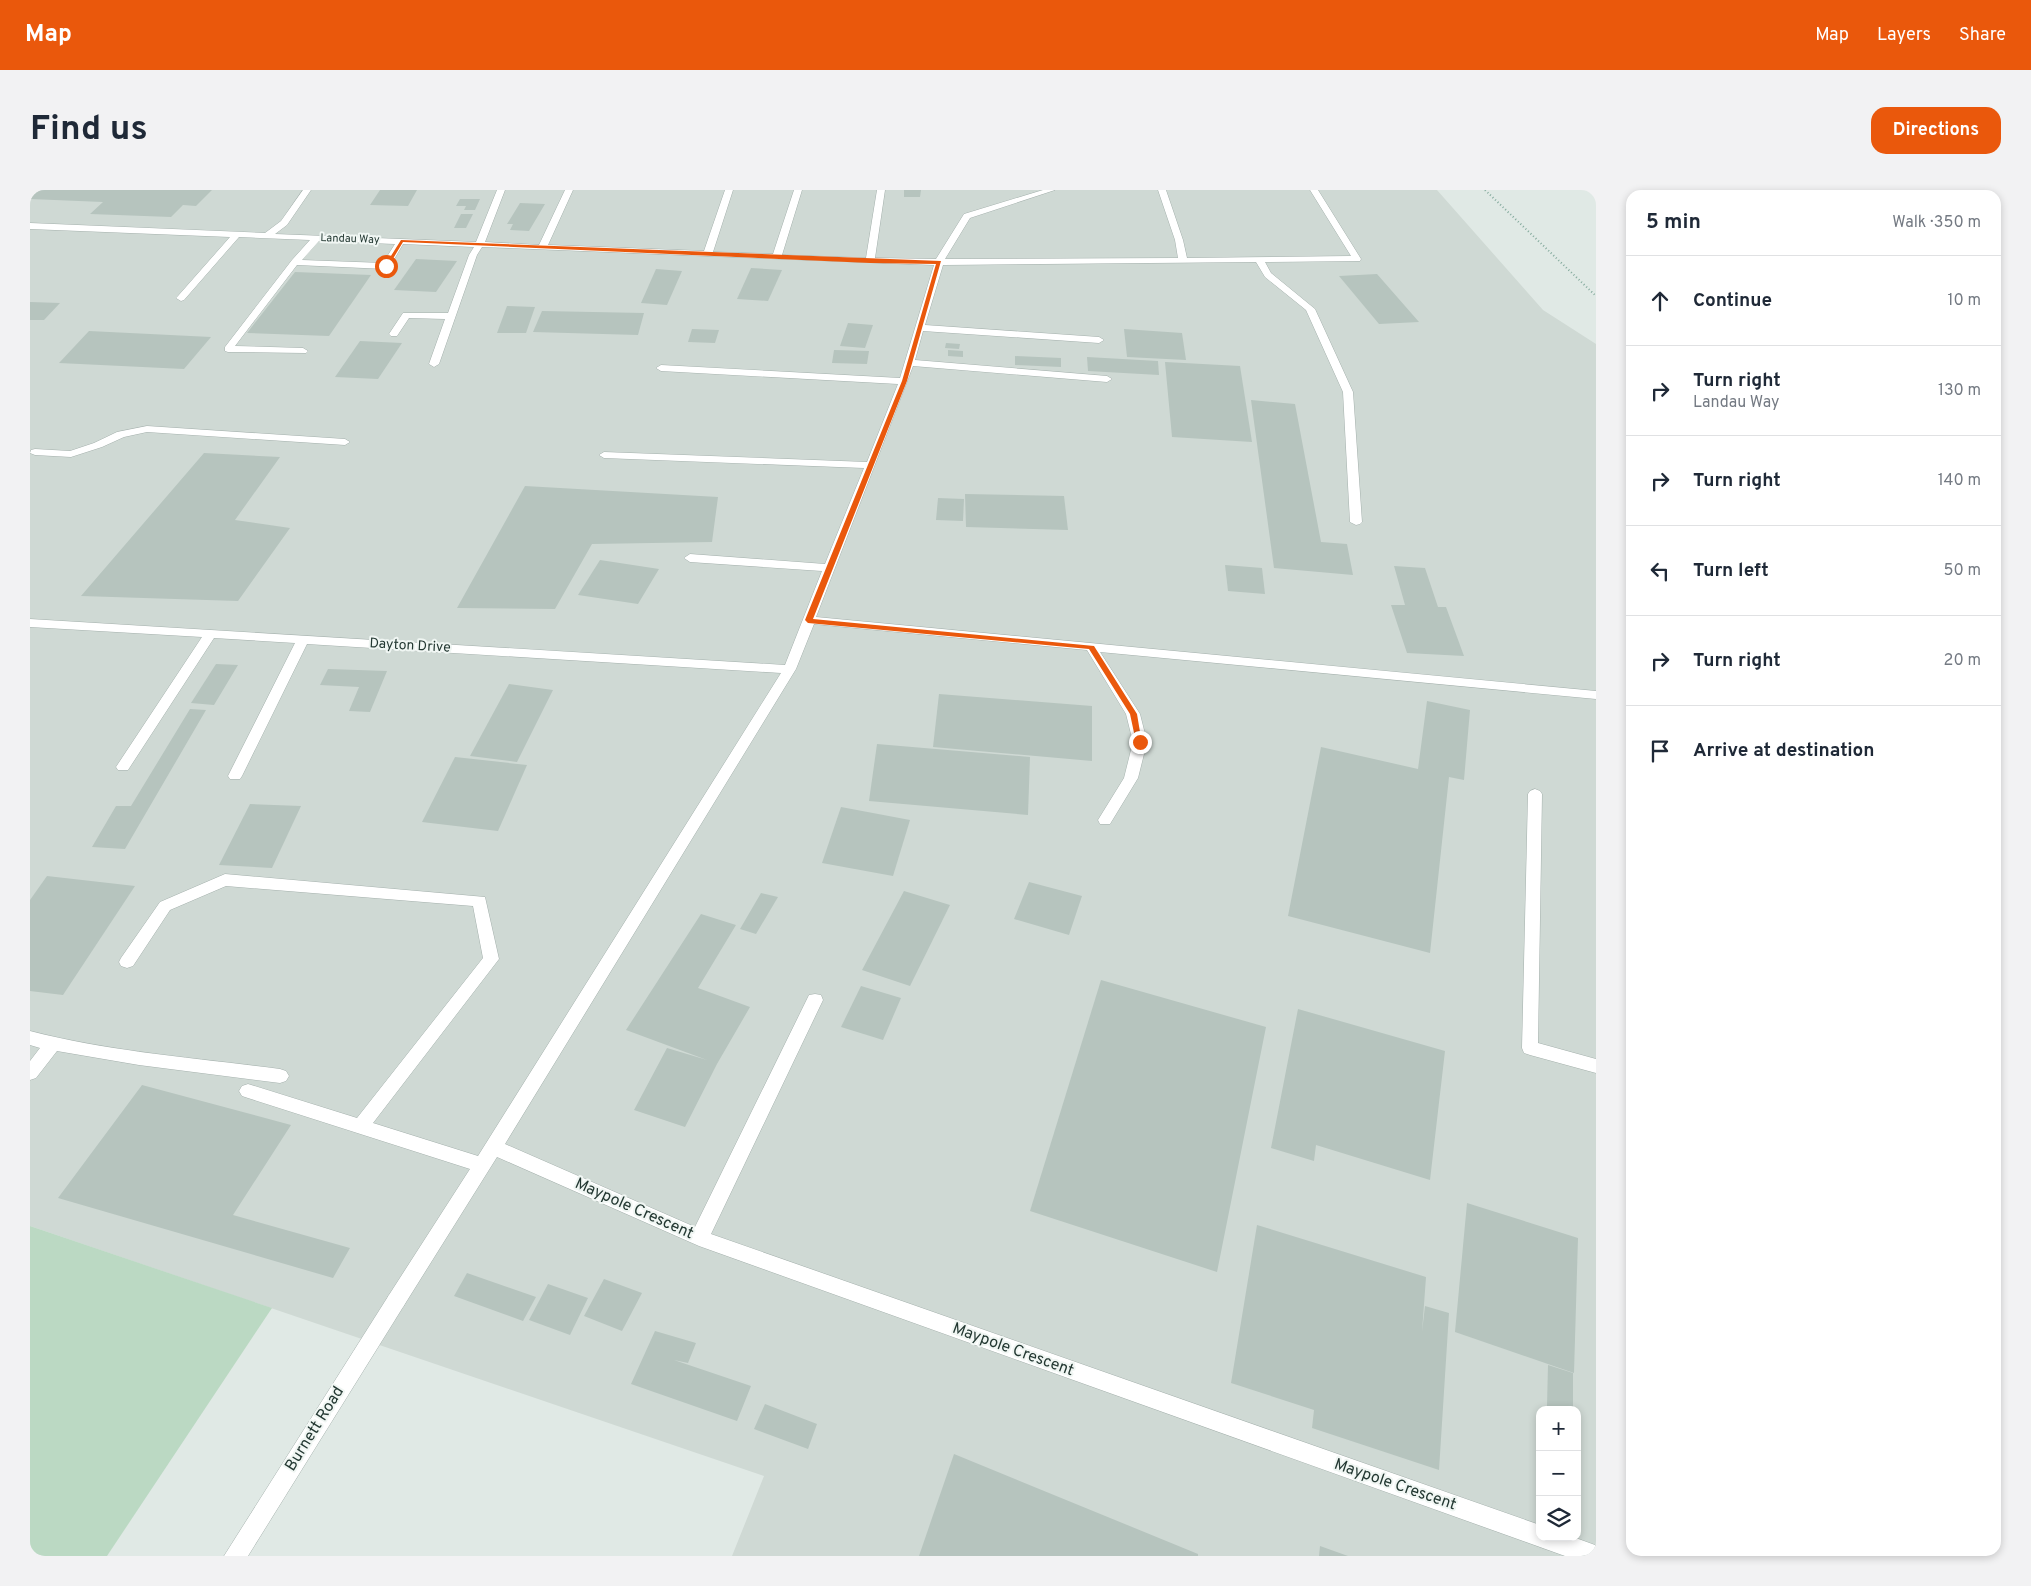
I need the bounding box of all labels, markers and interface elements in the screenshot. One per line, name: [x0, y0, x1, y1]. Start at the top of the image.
text: Map: [25, 20, 72, 50]
text: Map: [1815, 24, 1849, 47]
text: Layers: [1877, 24, 1931, 47]
text: Share: [1959, 24, 2006, 47]
button: Directions: [1871, 107, 2001, 154]
text: Find us: [30, 108, 148, 152]
text: 5 min: [1646, 209, 1701, 236]
text: Walk · 350 m: [1892, 213, 1981, 233]
street label: Landau Way: [320, 231, 380, 247]
route start: [375, 255, 398, 278]
icon: ahead: [1646, 287, 1674, 315]
text: Continue: [1693, 289, 1772, 313]
text: 10 m: [1947, 291, 1981, 311]
text: Turn right: [1693, 369, 1781, 393]
icon: right: [1646, 377, 1674, 405]
text: 130 m: [1938, 381, 1981, 401]
text: Landau Way: [1693, 393, 1780, 413]
icon: right: [1646, 467, 1674, 495]
text: Turn right: [1693, 469, 1781, 493]
text: 140 m: [1938, 471, 1981, 491]
icon: left: [1646, 557, 1674, 585]
text: Turn left: [1693, 559, 1769, 583]
text: 50 m: [1944, 561, 1981, 581]
street label: Dayton Drive: [369, 635, 451, 657]
icon: right: [1646, 647, 1674, 675]
text: Turn right: [1693, 649, 1781, 673]
text: 20 m: [1944, 651, 1981, 671]
route end: [1129, 731, 1152, 754]
icon: arrive: [1646, 737, 1674, 765]
text: Arrive at destination: [1693, 739, 1874, 763]
street label: Maypole Crescent: [572, 1174, 696, 1244]
street label: Maypole Crescent: [950, 1319, 1076, 1381]
street label: Burnett Road: [281, 1383, 349, 1475]
map controls: [1536, 1406, 1581, 1541]
button: +: [1536, 1406, 1581, 1451]
button: −: [1536, 1451, 1581, 1496]
street label: Maypole Crescent: [1331, 1455, 1459, 1515]
button: layers: [1536, 1496, 1581, 1541]

